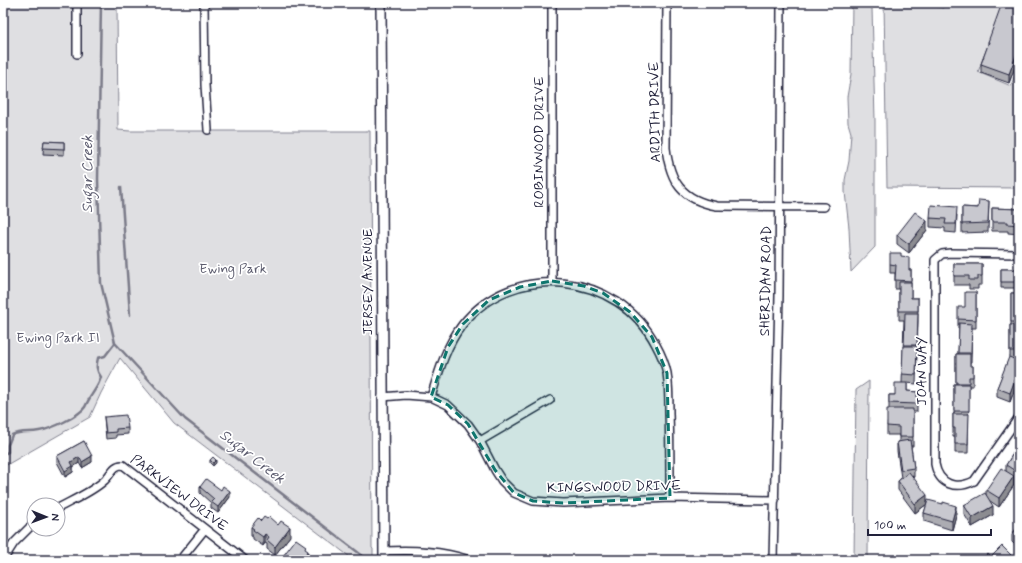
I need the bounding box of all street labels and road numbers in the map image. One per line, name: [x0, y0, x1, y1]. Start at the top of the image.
street label: ARDITH DRIVE: [645, 61, 665, 163]
street label: ROBINWOOD DRIVE: [530, 76, 548, 208]
street label: SHERIDAN ROAD: [756, 226, 776, 336]
street label: JERSEY AVENUE: [359, 229, 377, 335]
street label: JOAN WAY: [913, 336, 931, 406]
street label: PARKVIEW DRIVE: [127, 451, 231, 535]
street label: KINGSWOOD DRIVE: [547, 477, 681, 497]

